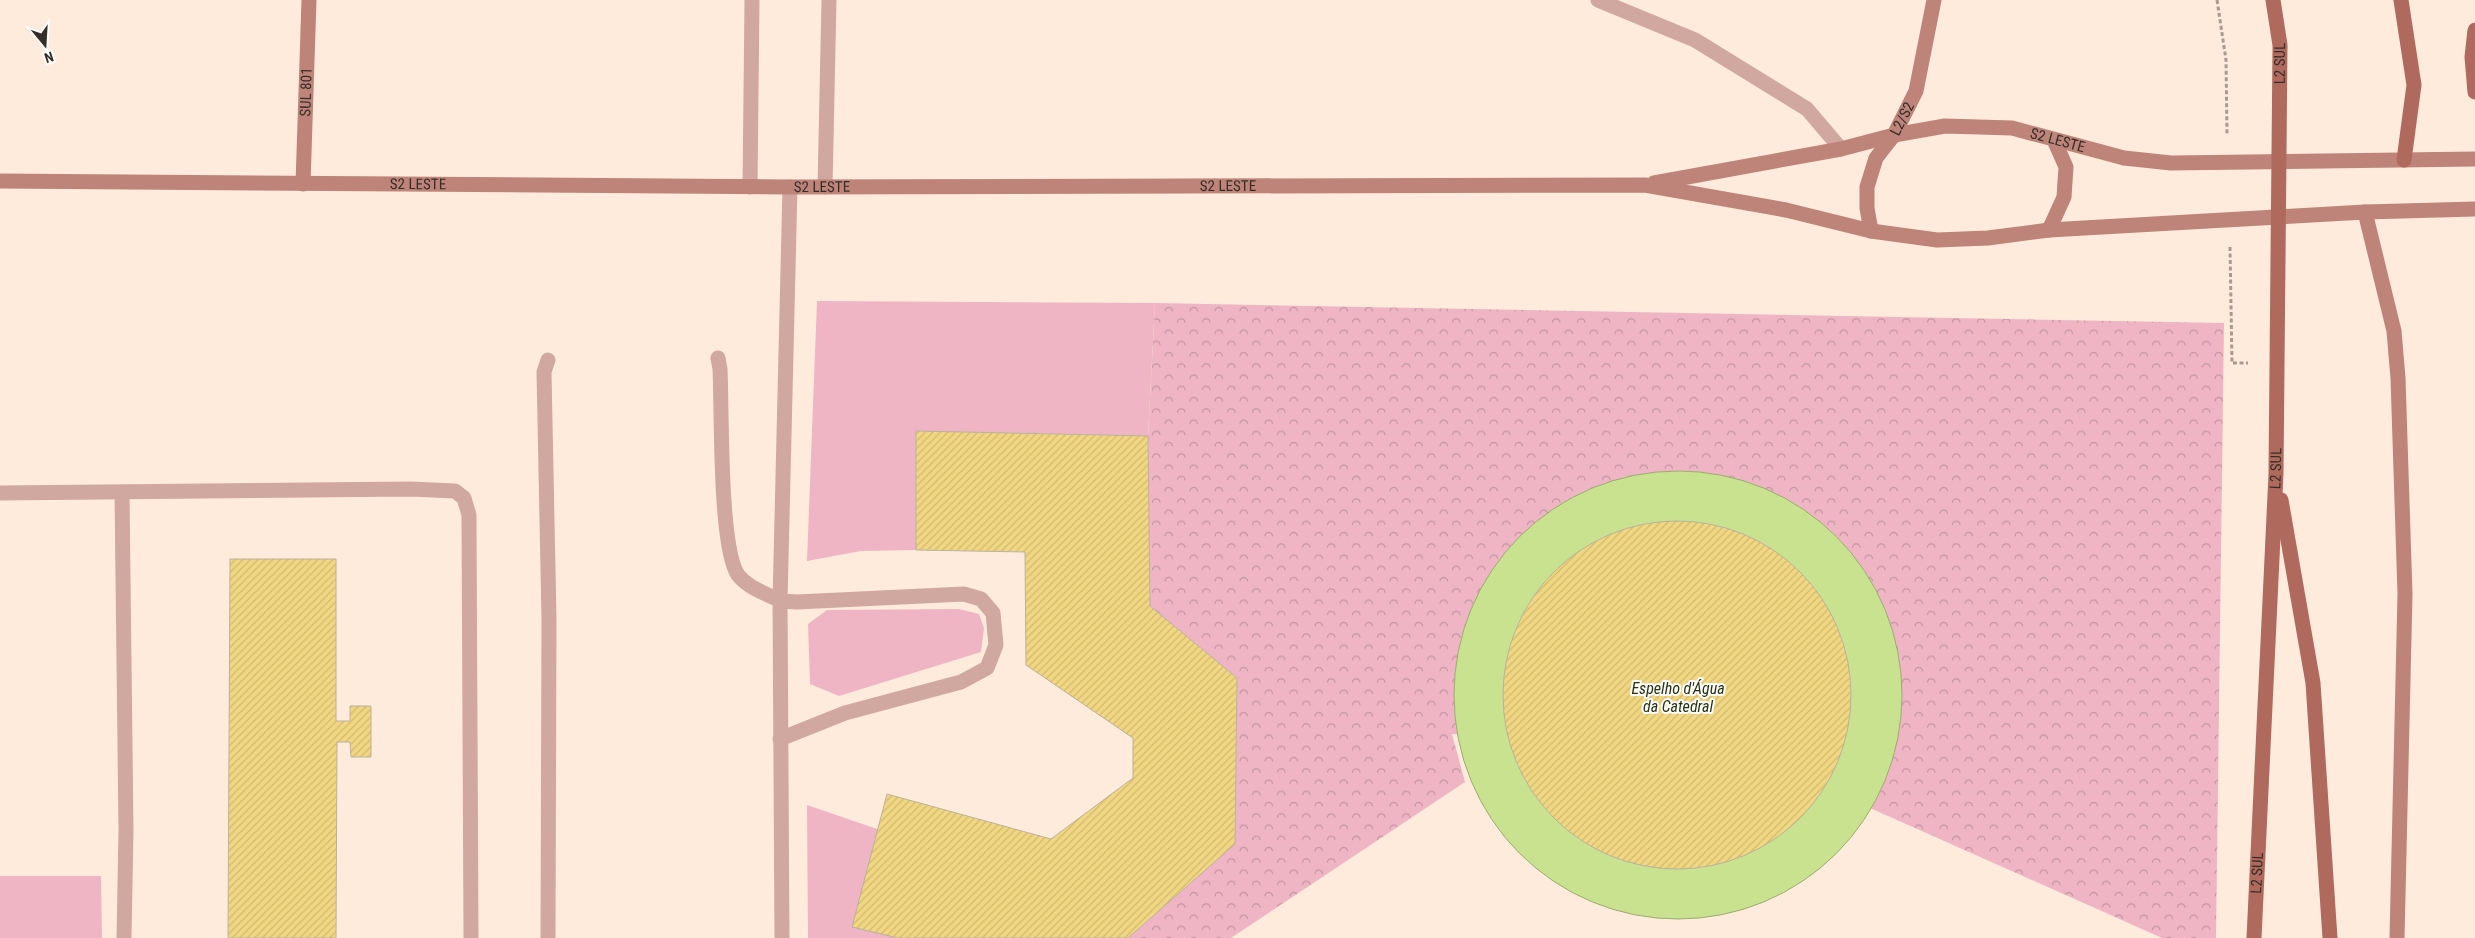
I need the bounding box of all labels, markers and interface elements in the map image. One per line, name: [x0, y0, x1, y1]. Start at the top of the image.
north arrow: [20, 20, 70, 70]
street label: L2 SUL: [2271, 43, 2289, 84]
text: N: [42, 48, 56, 66]
street label: SUL 801: [296, 67, 316, 117]
street label: L2/S2: [1886, 99, 1918, 139]
street label: S2 LESTE: [2028, 124, 2087, 156]
street label: S2 LESTE: [390, 175, 446, 193]
street label: S2 LESTE: [1200, 177, 1256, 195]
street label: S2 LESTE: [794, 178, 850, 196]
street label: L2 SUL: [2266, 448, 2285, 490]
water label: Espelho d'Água da Catedral: [1631, 679, 1725, 716]
street label: L2 SUL: [2247, 852, 2267, 894]

